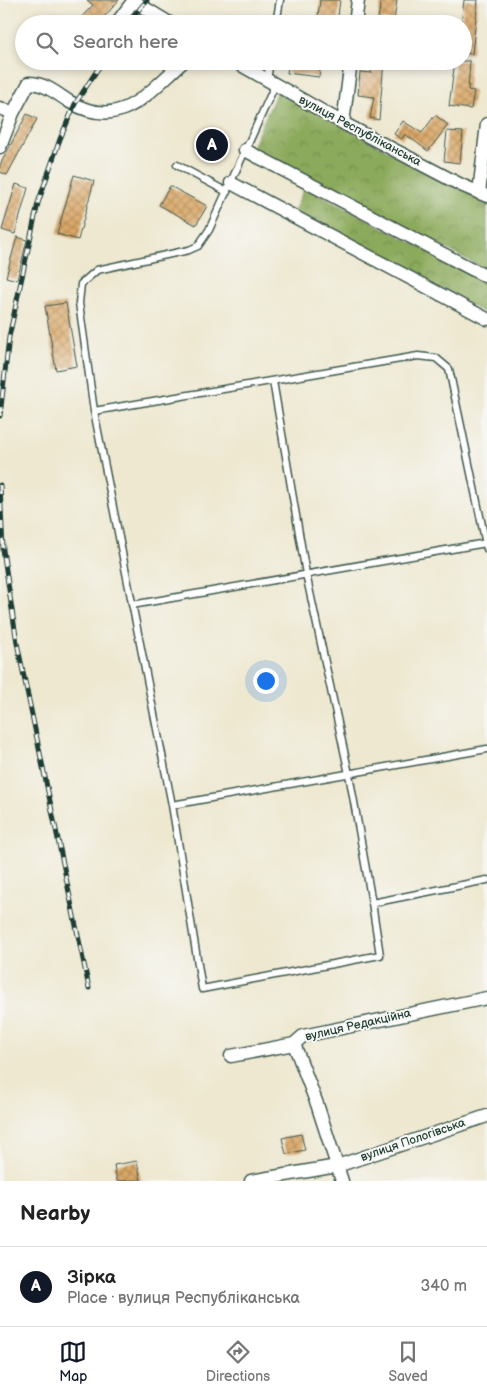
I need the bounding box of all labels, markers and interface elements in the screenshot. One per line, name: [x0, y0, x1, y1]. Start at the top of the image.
search box: [15, 15, 472, 70]
icon: search: [33, 29, 61, 57]
text: Search here: [73, 31, 178, 54]
street label: вулиця Республіканська: [296, 92, 424, 170]
pin: A: [196, 126, 228, 164]
your location: [253, 668, 279, 694]
street label: вулиця Редакційна: [304, 1006, 412, 1044]
street label: вулиця Пологівська: [359, 1115, 467, 1165]
text: Nearby: [20, 1201, 90, 1226]
text: Зірка: [67, 1266, 116, 1289]
text: A: [31, 1277, 41, 1296]
text: 340 m: [420, 1277, 467, 1296]
text: Place · вулиця Республіканська: [67, 1289, 300, 1308]
tab: Map: [59, 1338, 87, 1385]
tab: Directions: [206, 1338, 270, 1385]
tab: Saved: [388, 1338, 428, 1385]

